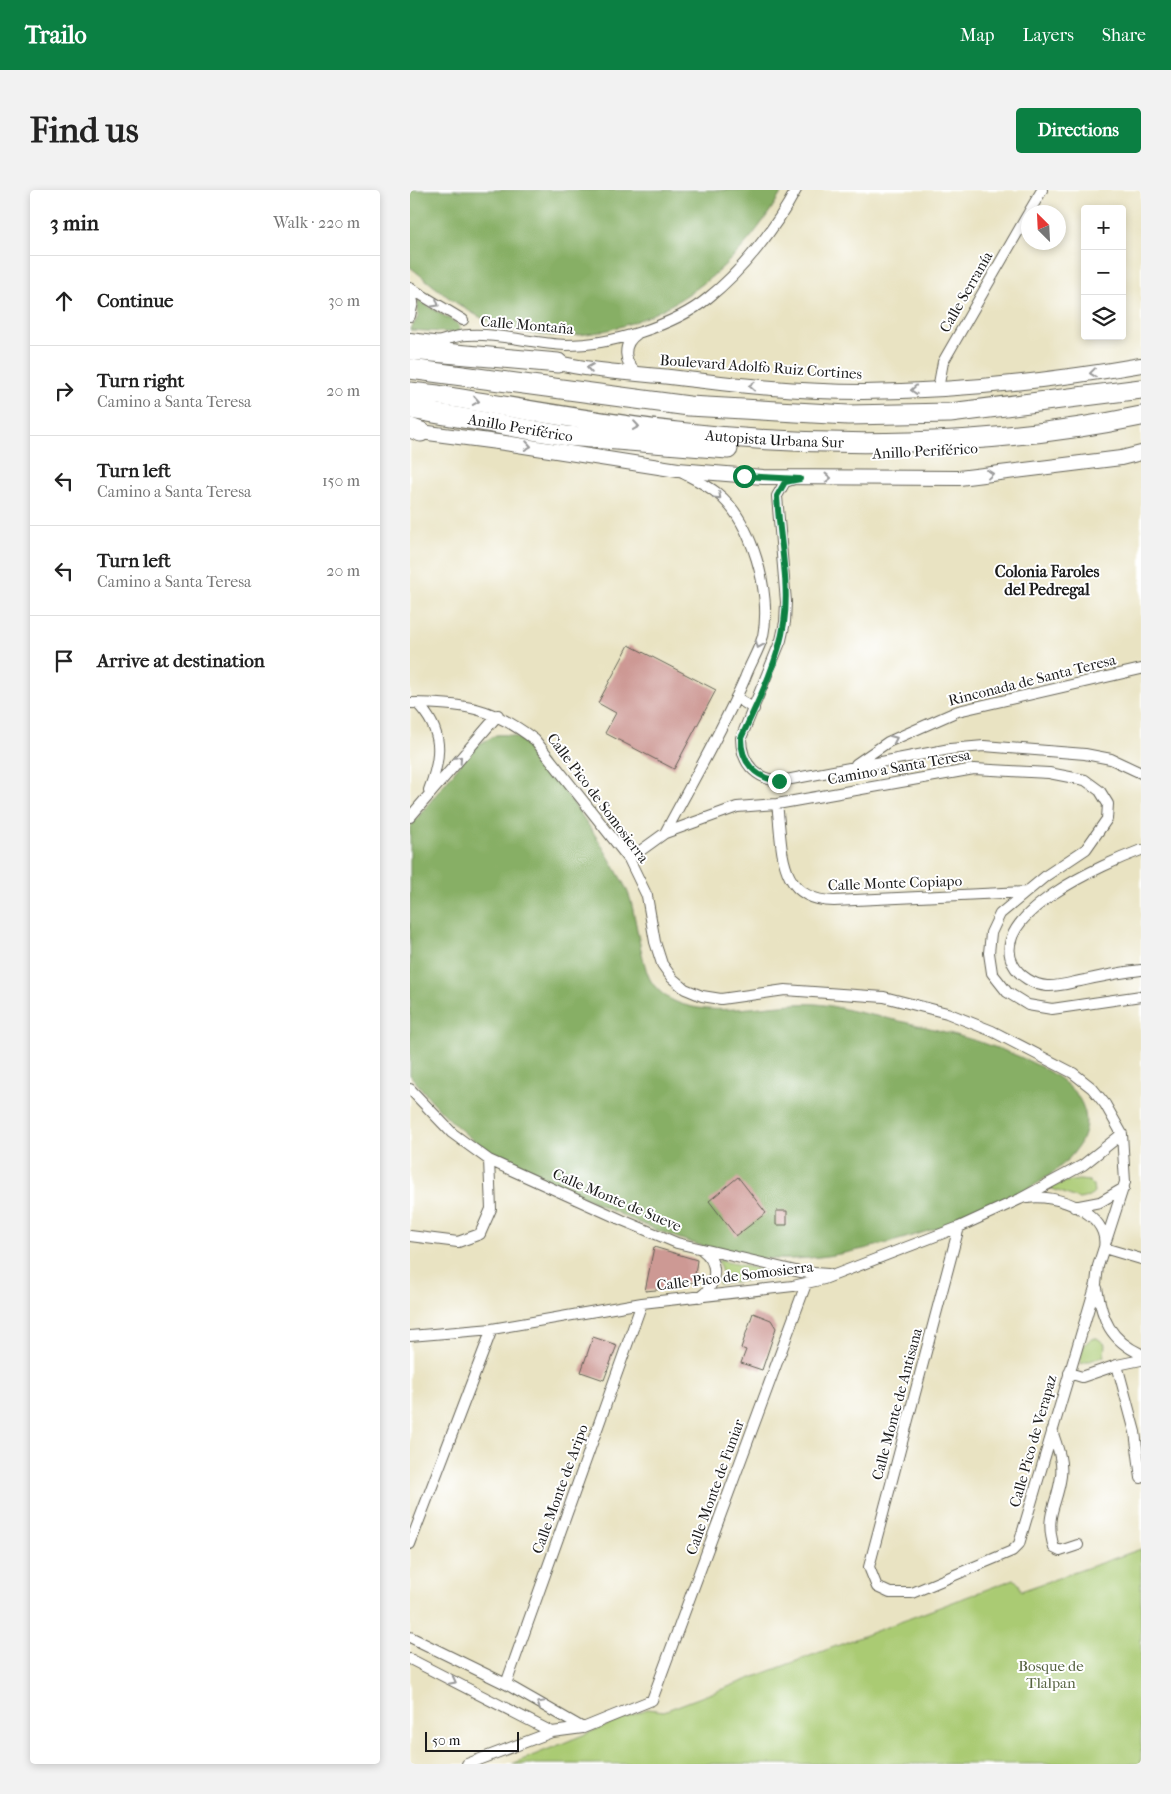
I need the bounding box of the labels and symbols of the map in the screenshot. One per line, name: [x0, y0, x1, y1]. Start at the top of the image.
north arrow: [1021, 205, 1066, 250]
street label: Calle Serranía: [936, 247, 997, 336]
one-way arrow: [431, 297, 440, 307]
street label: Calle Montaña: [480, 312, 575, 338]
street label: Boulevard Adolfo Ruiz Cortines: [659, 351, 863, 383]
one-way arrow: [586, 364, 594, 374]
one-way arrow: [1089, 367, 1097, 378]
one-way arrow: [747, 380, 755, 391]
one-way arrow: [910, 385, 918, 396]
one-way arrow: [471, 395, 480, 405]
street label: Anillo Periférico: [466, 410, 574, 445]
one-way arrow: [632, 421, 640, 431]
street label: Autopista Urbana Sur: [703, 426, 845, 452]
street label: Anillo Periférico: [871, 439, 979, 463]
one-way arrow: [523, 441, 532, 451]
route start: [733, 465, 756, 488]
one-way arrow: [987, 469, 995, 480]
one-way arrow: [824, 473, 832, 483]
one-way arrow: [713, 490, 722, 499]
district label: Colonia Faroles del Pedregal: [995, 562, 1099, 600]
one-way arrow: [754, 640, 765, 649]
street label: Rinconada de Santa Teresa: [946, 650, 1119, 710]
street label: Calle Pico de Somosierra: [543, 730, 653, 867]
one-way arrow: [889, 735, 898, 746]
street label: Camino a Santa Teresa: [826, 745, 973, 788]
one-way arrow: [454, 756, 463, 765]
route end: [768, 770, 791, 793]
street label: Calle Monte Copiapo: [828, 872, 963, 894]
street label: Calle Monte de Sueve: [550, 1165, 685, 1236]
street label: Calle Pico de Somosierra: [656, 1257, 815, 1295]
street label: Calle Monte de Antisana: [868, 1325, 926, 1482]
street label: Calle Pico de Verapaz: [1005, 1372, 1061, 1509]
street label: Calle Monte de Funiar: [682, 1416, 748, 1557]
street label: Calle Monte de Aripo: [528, 1421, 592, 1556]
park label: Bosque de Tlalpan: [1018, 1657, 1084, 1692]
one-way arrow: [448, 1675, 457, 1685]
one-way arrow: [537, 1700, 546, 1710]
scale bar: [425, 1729, 519, 1752]

